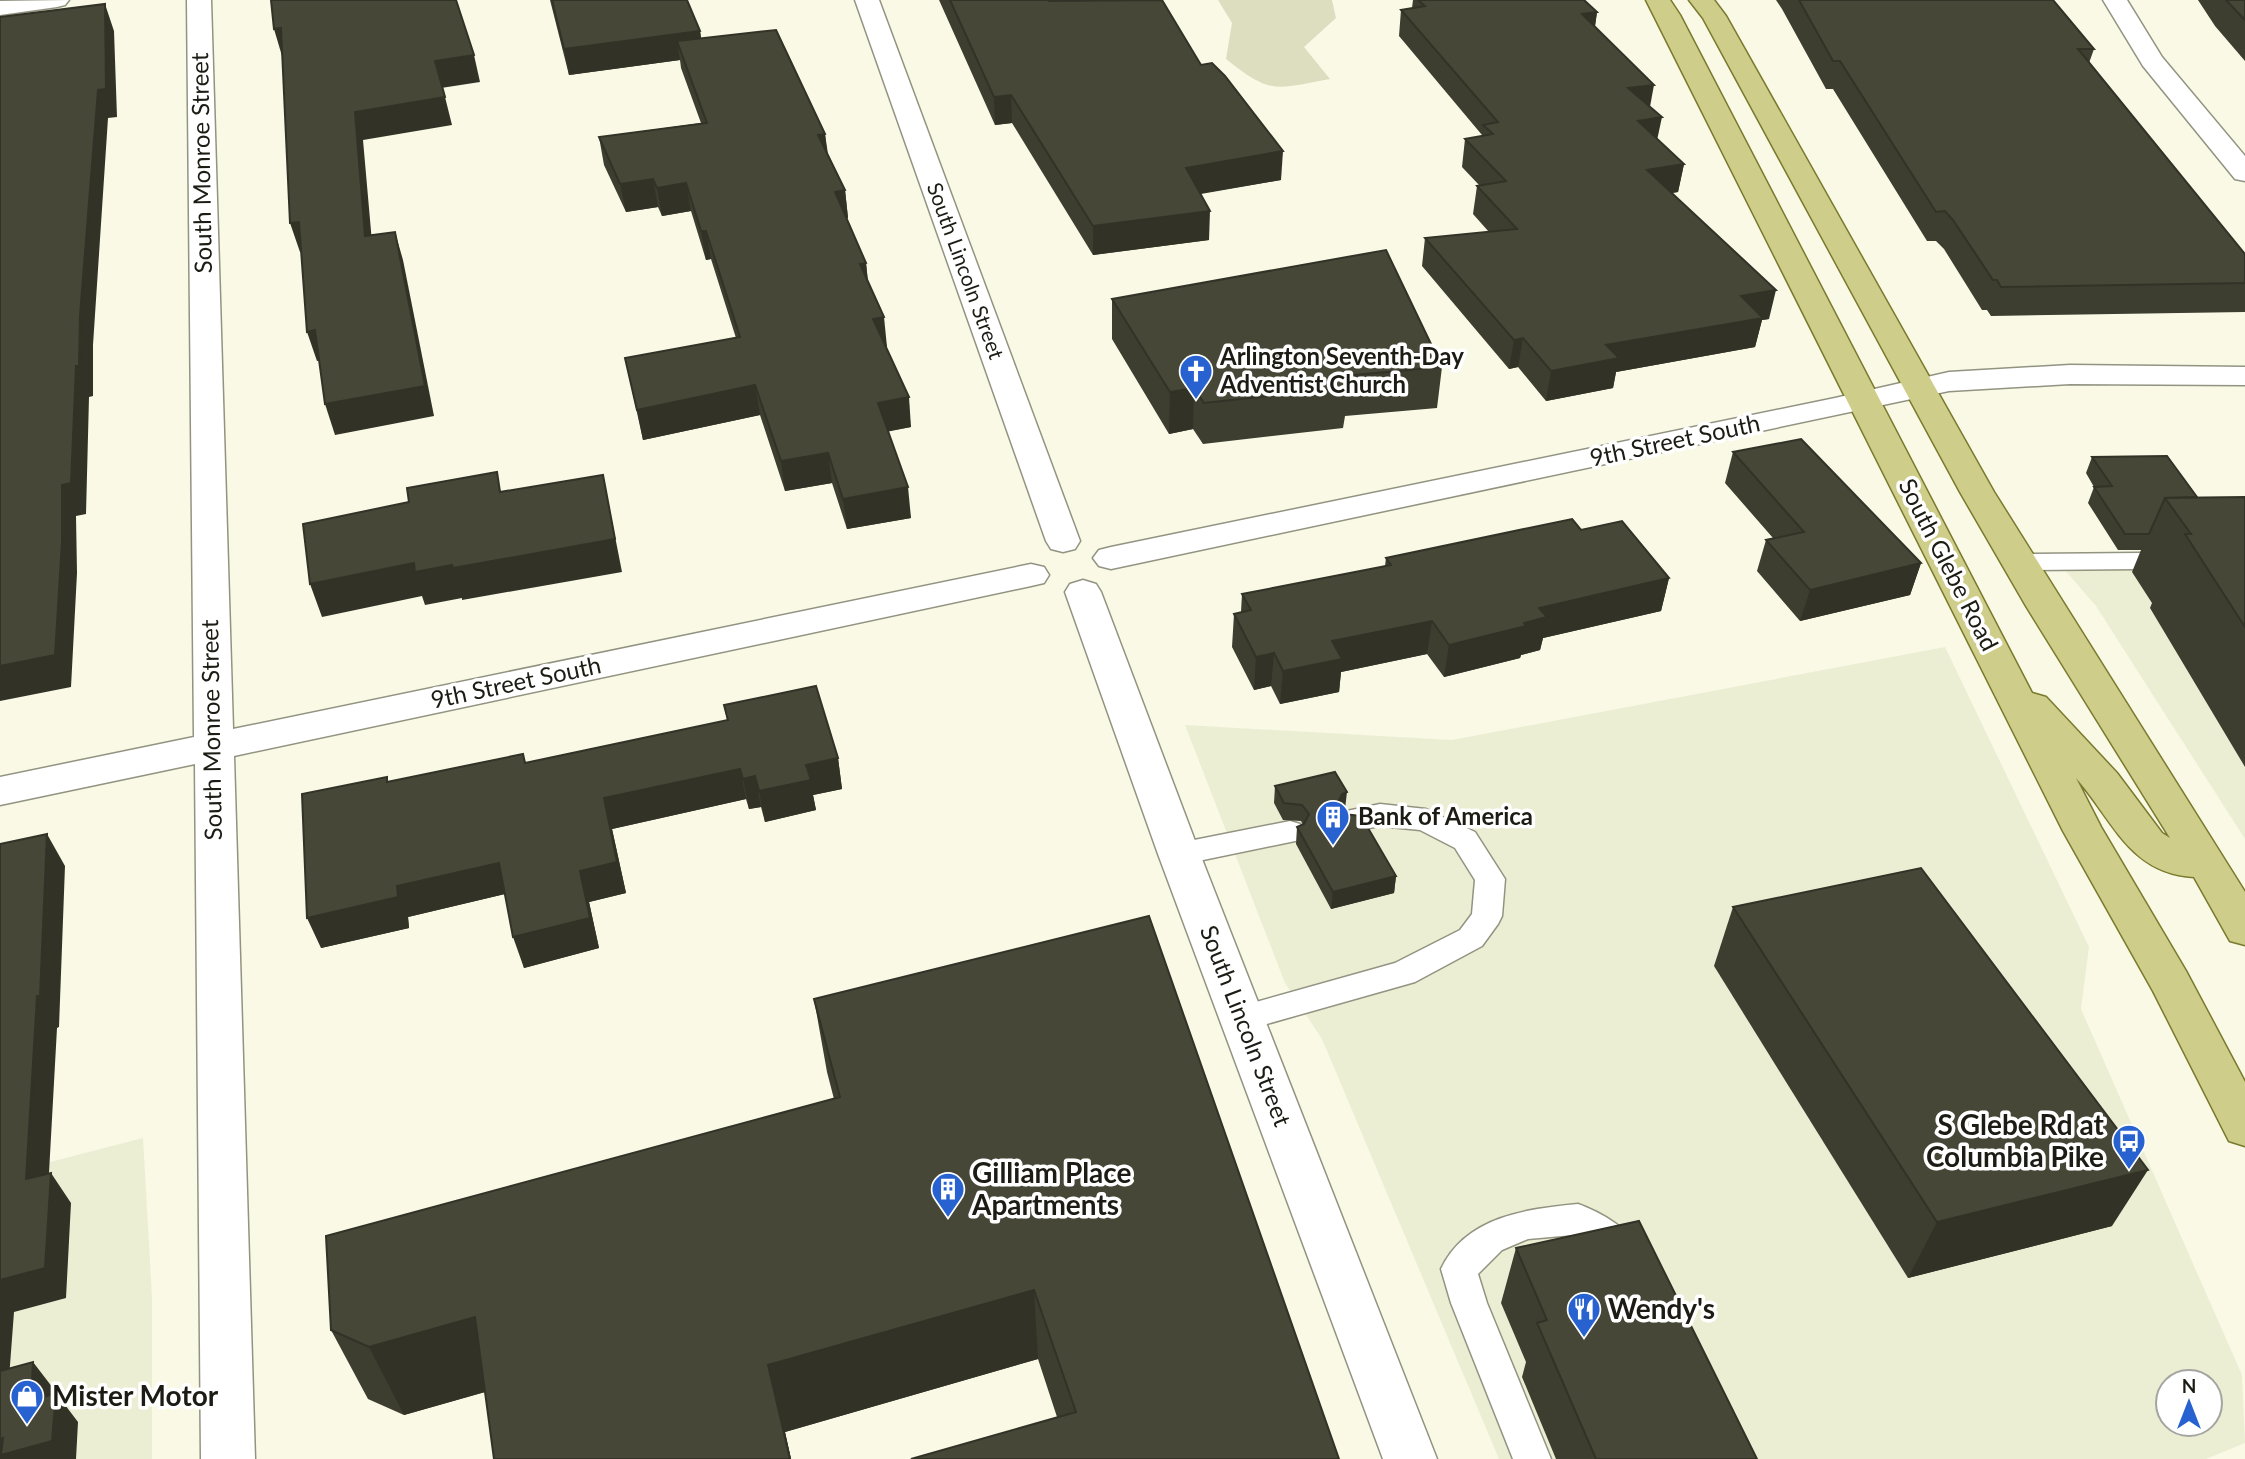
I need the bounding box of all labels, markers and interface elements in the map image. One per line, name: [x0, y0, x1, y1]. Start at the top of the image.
street label: South Monroe Street: [184, 52, 217, 274]
street label: South Lincoln Street: [923, 179, 1010, 363]
place label: Arlington Seventh-Day Adventist Church: [1219, 341, 1464, 398]
church icon: Arlington Seventh-Day Adventist Church: [1177, 352, 1215, 401]
street label: 9th Street South: [1587, 407, 1762, 472]
street label: South Glebe Road: [1893, 473, 2005, 655]
street label: South Monroe Street: [194, 619, 227, 841]
street label: 9th Street South: [428, 649, 603, 714]
building icon: Bank of America: [1314, 798, 1352, 847]
place label: Bank of America: [1358, 801, 1533, 830]
street label: South Lincoln Street: [1195, 921, 1298, 1130]
place label: S Glebe Rd at Columbia Pike: [1926, 1107, 2105, 1173]
bus stop icon: S Glebe Rd at Columbia Pike: [2110, 1122, 2148, 1171]
place label: Gilliam Place Apartments: [971, 1155, 1132, 1221]
building icon: Gilliam Place Apartments: [929, 1170, 967, 1219]
restaurant icon: Wendy's: [1565, 1290, 1603, 1339]
place label: Wendy's: [1608, 1291, 1715, 1325]
north arrow: [2154, 1368, 2224, 1438]
text: N: [2182, 1374, 2196, 1397]
shop icon: Mister Motor: [8, 1377, 46, 1426]
place label: Mister Motor: [52, 1378, 219, 1412]

